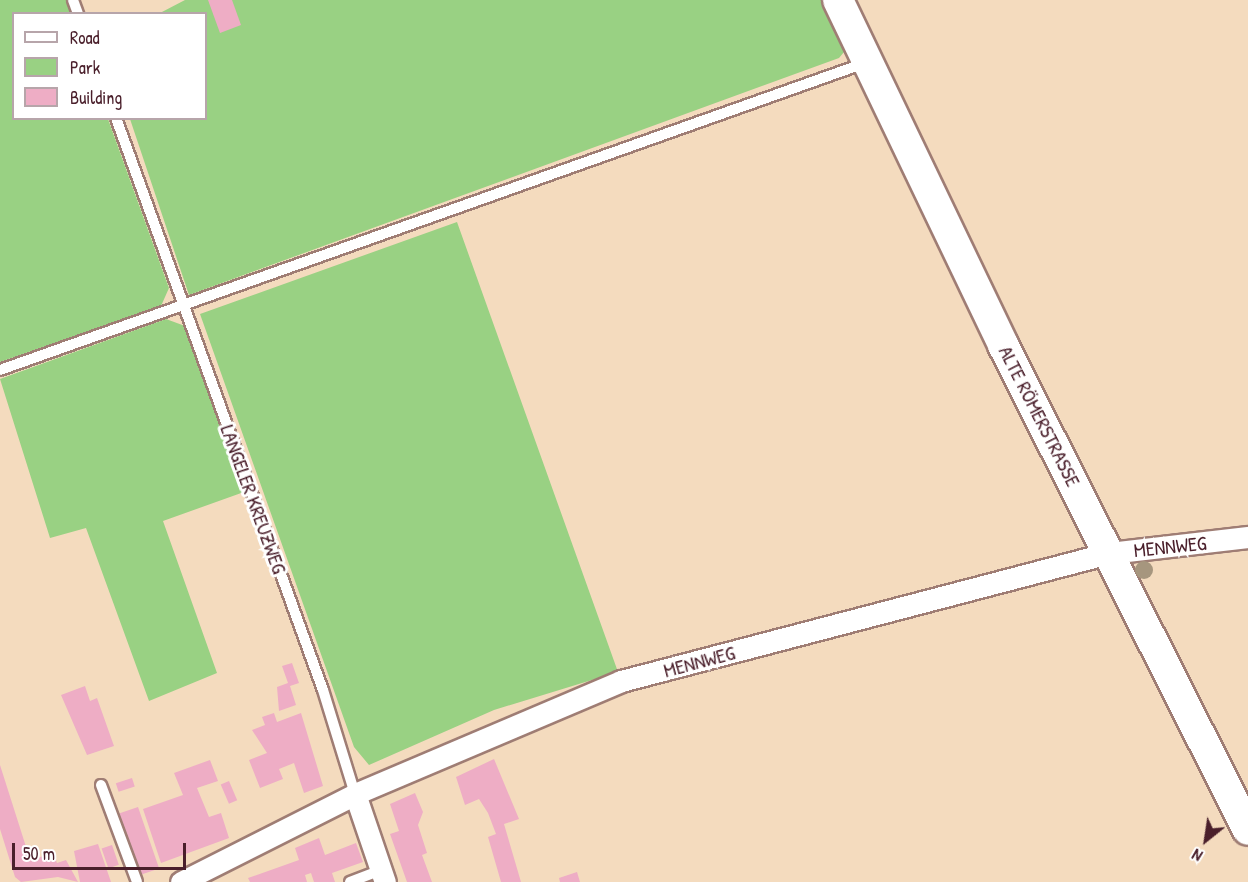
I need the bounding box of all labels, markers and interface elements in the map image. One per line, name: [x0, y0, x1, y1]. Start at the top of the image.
legend: [12, 12, 207, 120]
text: Road: [70, 25, 100, 50]
text: Park: [70, 55, 100, 80]
text: Building: [70, 85, 122, 110]
street label: ALTE RÖMERSTRASSE: [994, 342, 1086, 490]
street label: LANGELER KREUZWEG: [216, 421, 292, 577]
street label: MENNWEG: [1133, 530, 1207, 562]
street label: MENNWEG: [661, 640, 737, 682]
north arrow: [1176, 810, 1236, 870]
scale bar: [15, 831, 189, 869]
text: 50 m: [23, 841, 55, 866]
text: N: [1188, 844, 1206, 867]

